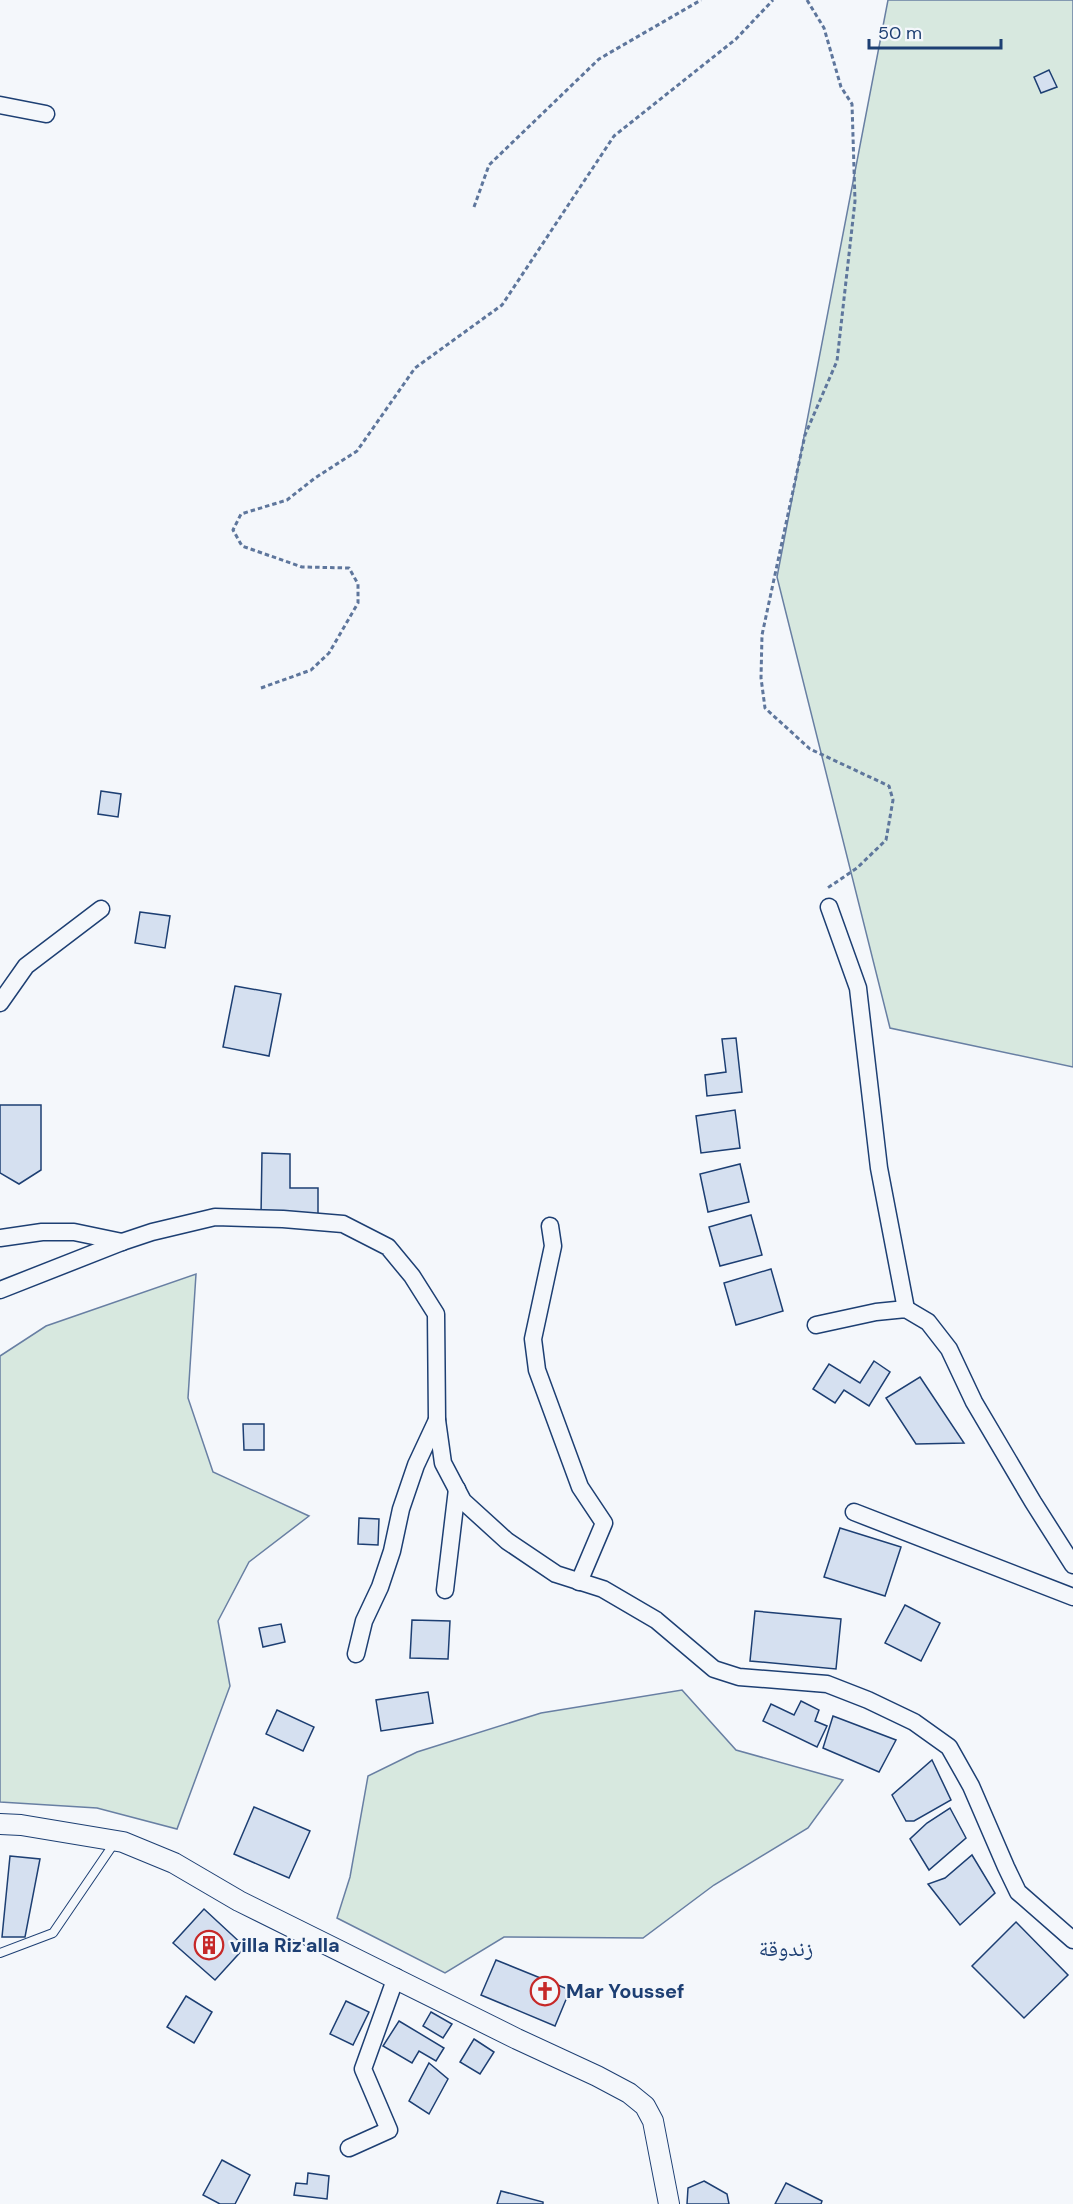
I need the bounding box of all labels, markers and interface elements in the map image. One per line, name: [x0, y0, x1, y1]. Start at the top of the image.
scale bar: [869, 12, 1001, 50]
text: 50 m: [878, 21, 922, 45]
building icon: villa Riz'alla: [193, 1929, 225, 1961]
place label: villa Riz'alla: [230, 1932, 340, 1958]
district label: زندوقة: [759, 1934, 813, 1963]
church icon: Mar Youssef: [529, 1975, 561, 2007]
place label: Mar Youssef: [566, 1978, 684, 2004]

